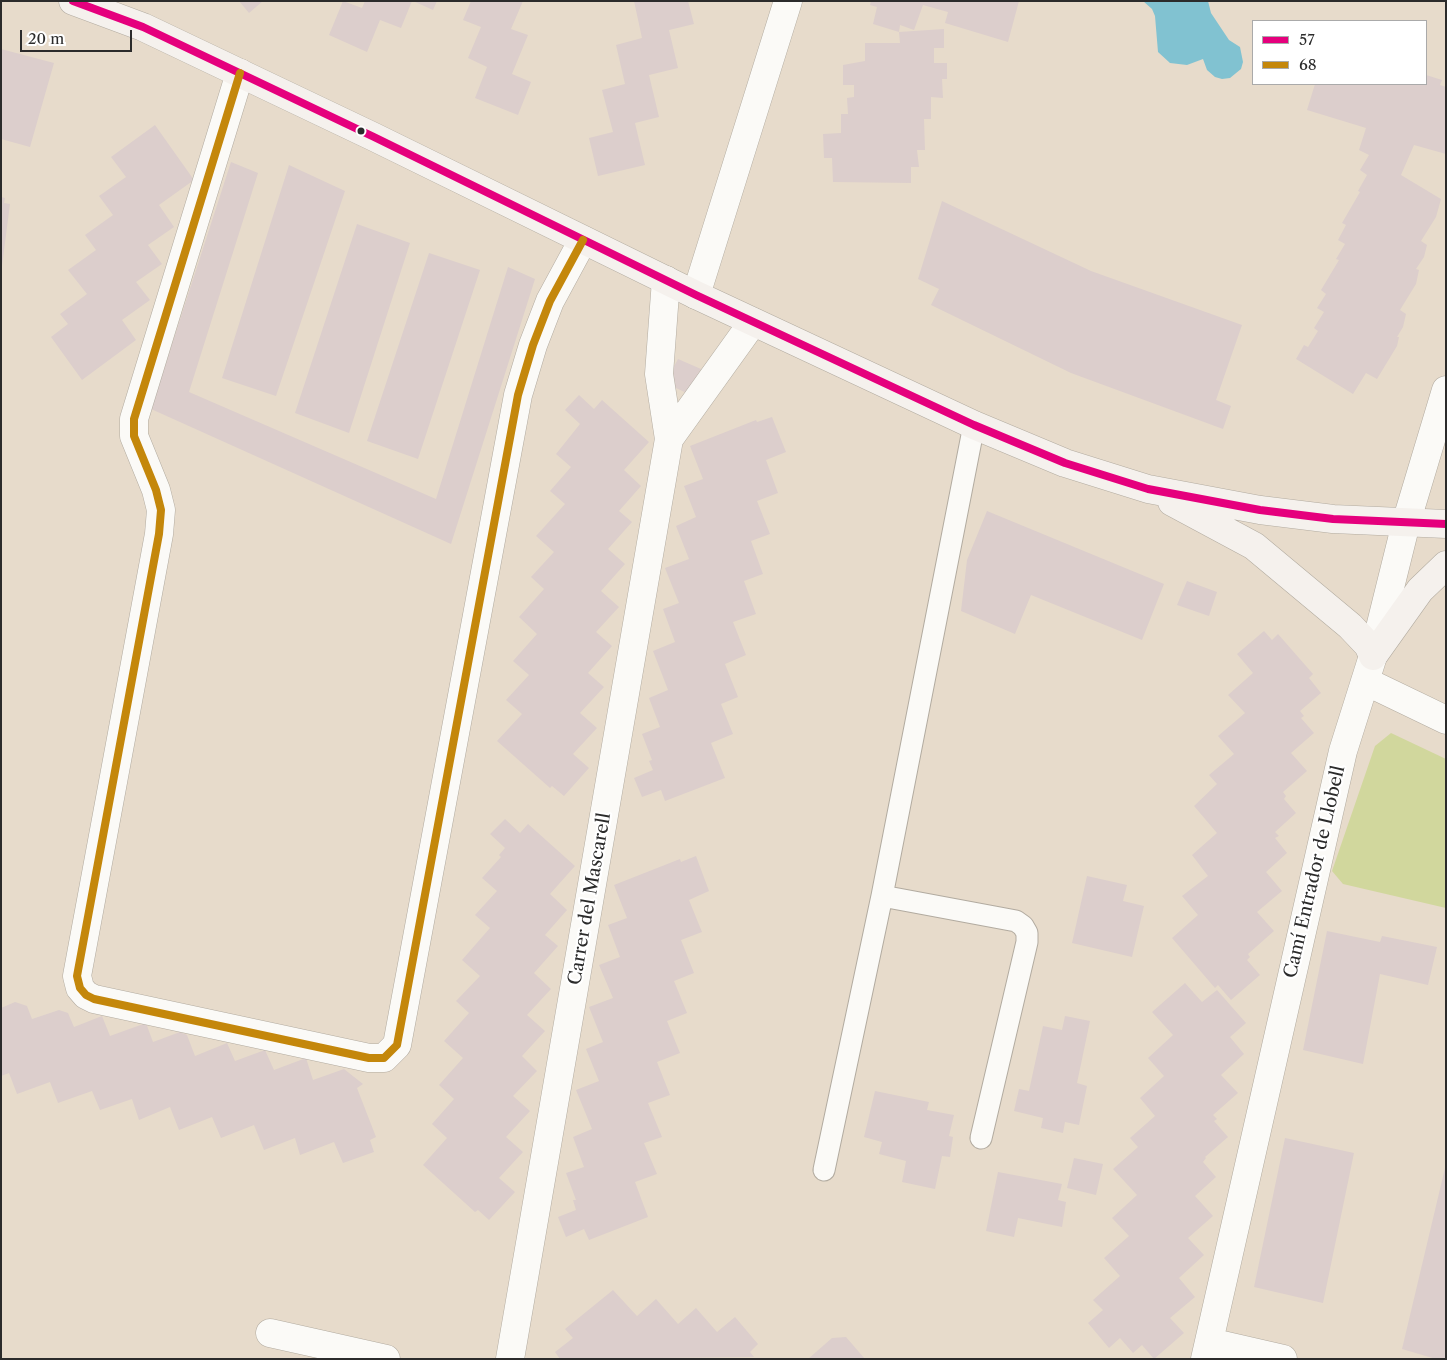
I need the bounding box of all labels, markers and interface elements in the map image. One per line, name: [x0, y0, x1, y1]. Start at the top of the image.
scale bar: [22, 20, 135, 52]
legend: [1252, 20, 1427, 85]
text: 20 m: [28, 29, 64, 48]
text: 57: [1299, 30, 1315, 49]
text: 68: [1299, 55, 1317, 74]
unlabelled marker: [356, 126, 366, 136]
street label: Camí Entrador de Llobell: [1280, 764, 1350, 980]
street label: Carrer del Mascarell: [564, 811, 616, 987]

